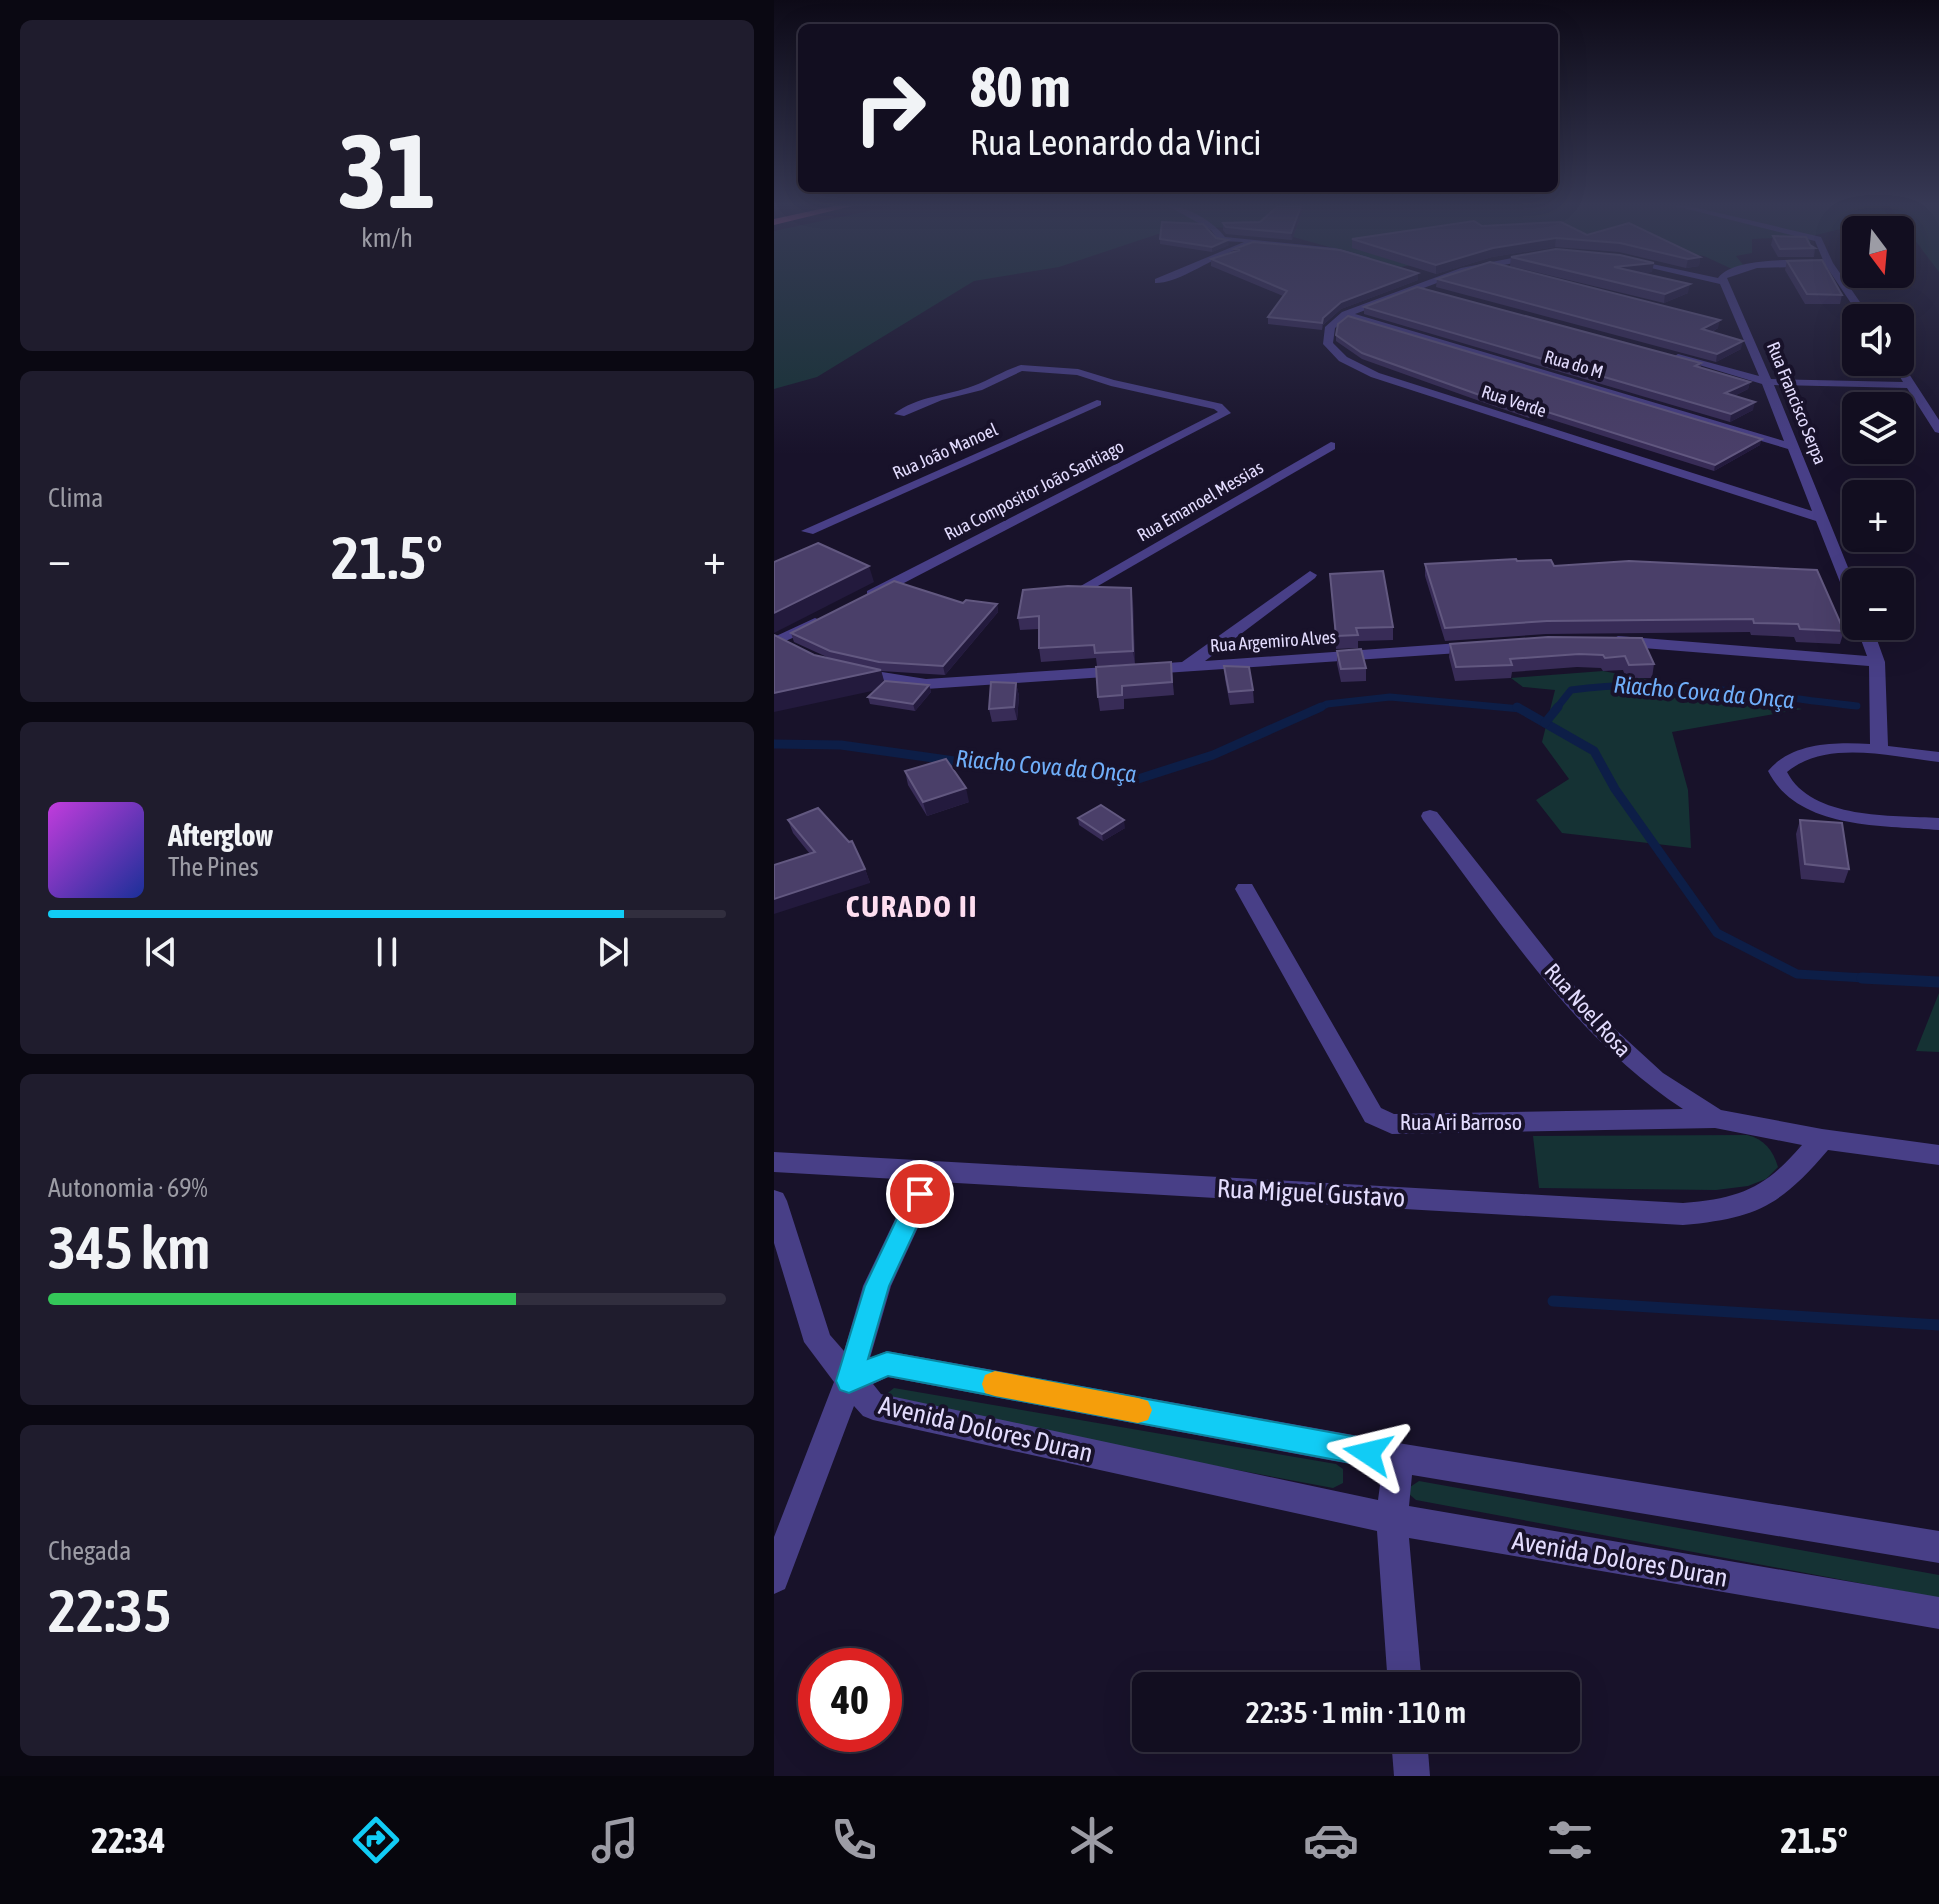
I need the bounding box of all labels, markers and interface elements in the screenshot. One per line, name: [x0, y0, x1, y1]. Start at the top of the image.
text: 80 m: [970, 55, 1071, 119]
icon: right: [838, 56, 942, 160]
text: 31: [338, 111, 436, 230]
text: Rua Leonardo da Vinci: [970, 121, 1262, 163]
north arrow: [1842, 216, 1914, 288]
map controls: [1842, 216, 1914, 640]
text: km/h: [361, 223, 413, 253]
button: sound: [1842, 304, 1914, 376]
street label: Rua Francisco Serpa: [1763, 339, 1831, 467]
street label: Rua do M: [1542, 346, 1606, 382]
street label: Rua Verde: [1479, 381, 1549, 421]
button: layers: [1842, 392, 1914, 464]
street label: Rua João Manoel: [889, 418, 1001, 483]
street label: Rua Compositor João Santiago: [941, 436, 1127, 544]
street label: Rua Emanoel Messias: [1133, 456, 1267, 546]
button: +: [1842, 480, 1914, 552]
text: Clima: [48, 483, 103, 513]
text: 21.5°: [331, 523, 443, 592]
text: −: [48, 533, 71, 583]
text: +: [703, 533, 726, 583]
button: −: [1842, 568, 1914, 640]
street label: Rua Argemiro Alves: [1209, 626, 1337, 656]
water label: Riacho Cova da Onça: [1613, 671, 1795, 713]
water label: Riacho Cova da Onça: [955, 745, 1137, 787]
text: Afterglow: [168, 818, 273, 852]
text: The Pines: [168, 852, 259, 882]
district label: CURADO II: [846, 889, 978, 923]
icon: previous: [139, 930, 183, 974]
icon: pause: [365, 930, 409, 974]
icon: next: [591, 930, 635, 974]
street label: Rua Noel Rosa: [1539, 958, 1637, 1062]
street label: Rua Ari Barroso: [1400, 1109, 1522, 1135]
pin: [886, 1160, 954, 1228]
icon: arrive: [898, 1172, 942, 1216]
text: Autonomia · 69%: [48, 1173, 208, 1203]
street label: Rua Miguel Gustavo: [1216, 1173, 1406, 1213]
text: 345 km: [48, 1213, 210, 1282]
street label: Avenida Dolores Duran: [876, 1390, 1096, 1468]
position arrow: [1326, 1411, 1410, 1495]
street label: Avenida Dolores Duran: [1510, 1525, 1730, 1593]
text: Chegada: [48, 1536, 131, 1566]
text: 22:35: [48, 1576, 171, 1645]
speed limit sign: 40: [798, 1648, 902, 1752]
text: 22:35 · 1 min · 110 m: [1246, 1695, 1466, 1729]
icon: directions: [348, 1812, 404, 1868]
icon: music: [587, 1812, 643, 1868]
icon: phone: [826, 1812, 882, 1868]
icon: climate: [1064, 1812, 1120, 1868]
icon: car: [1303, 1812, 1359, 1868]
icon: filters: [1542, 1812, 1598, 1868]
text: 22:34: [91, 1819, 165, 1861]
text: 21.5°: [1780, 1819, 1848, 1861]

